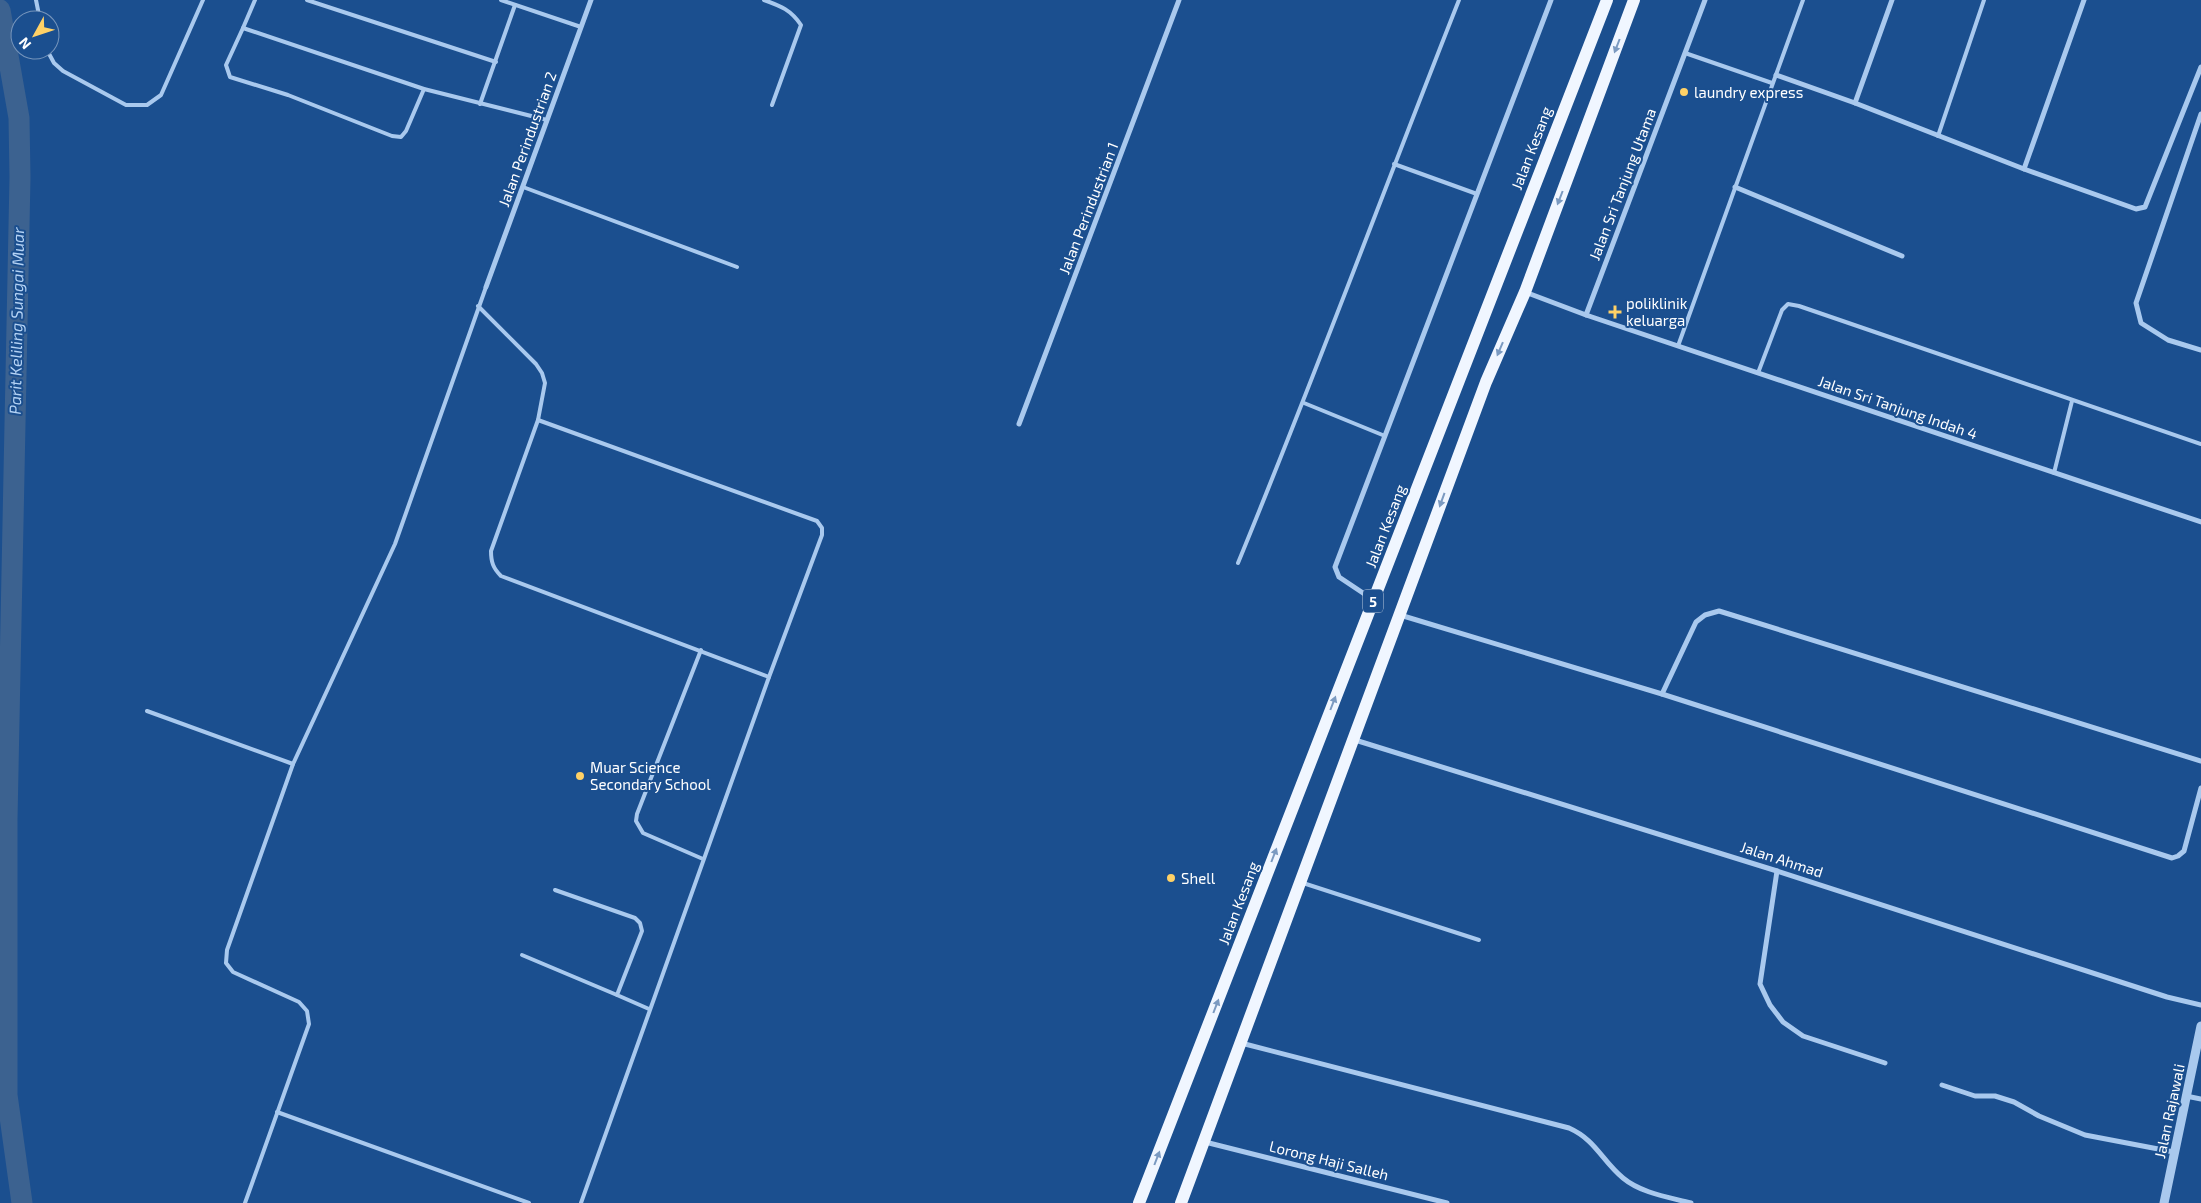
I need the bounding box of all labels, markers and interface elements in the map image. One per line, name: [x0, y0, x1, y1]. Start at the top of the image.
north arrow: [10, 10, 60, 60]
text: N: [15, 34, 34, 53]
one-way arrow: [1613, 38, 1620, 53]
street label: Jalan Perindustrian 2: [494, 69, 560, 209]
place label: laundry express: [1694, 83, 1803, 101]
marker: laundry express: [1678, 86, 1690, 98]
street label: Jalan Kesang: [1507, 103, 1555, 192]
street label: Jalan Sri Tanjung Utama: [1585, 105, 1660, 263]
street label: Jalan Perindustrian 1: [1055, 139, 1121, 277]
one-way arrow: [1556, 191, 1564, 206]
water label: Parit Keliling Sungai Muar: [5, 227, 27, 415]
place label: poliklinik keluarga: [1626, 294, 1688, 329]
marker: poliklinik keluarga: [1608, 305, 1622, 319]
one-way arrow: [1496, 342, 1504, 356]
street label: Jalan Sri Tanjung Indah 4: [1816, 371, 1980, 444]
street label: Jalan Kesang: [1361, 481, 1409, 570]
one-way arrow: [1438, 493, 1445, 508]
road number: 5: [1363, 590, 1383, 612]
one-way arrow: [1329, 695, 1337, 710]
place label: Muar Science Secondary School: [590, 758, 711, 793]
marker: Muar Science Secondary School: [574, 770, 586, 782]
street label: Jalan Ahmad: [1738, 837, 1826, 881]
one-way arrow: [1271, 847, 1279, 862]
street label: Jalan Kesang: [1214, 858, 1262, 947]
place label: Shell: [1181, 869, 1216, 887]
marker: Shell: [1165, 872, 1177, 884]
one-way arrow: [1212, 999, 1220, 1013]
street label: Jalan Rajawali: [2150, 1062, 2189, 1160]
street label: Lorong Haji Salleh: [1267, 1136, 1391, 1185]
one-way arrow: [1154, 1150, 1161, 1165]

